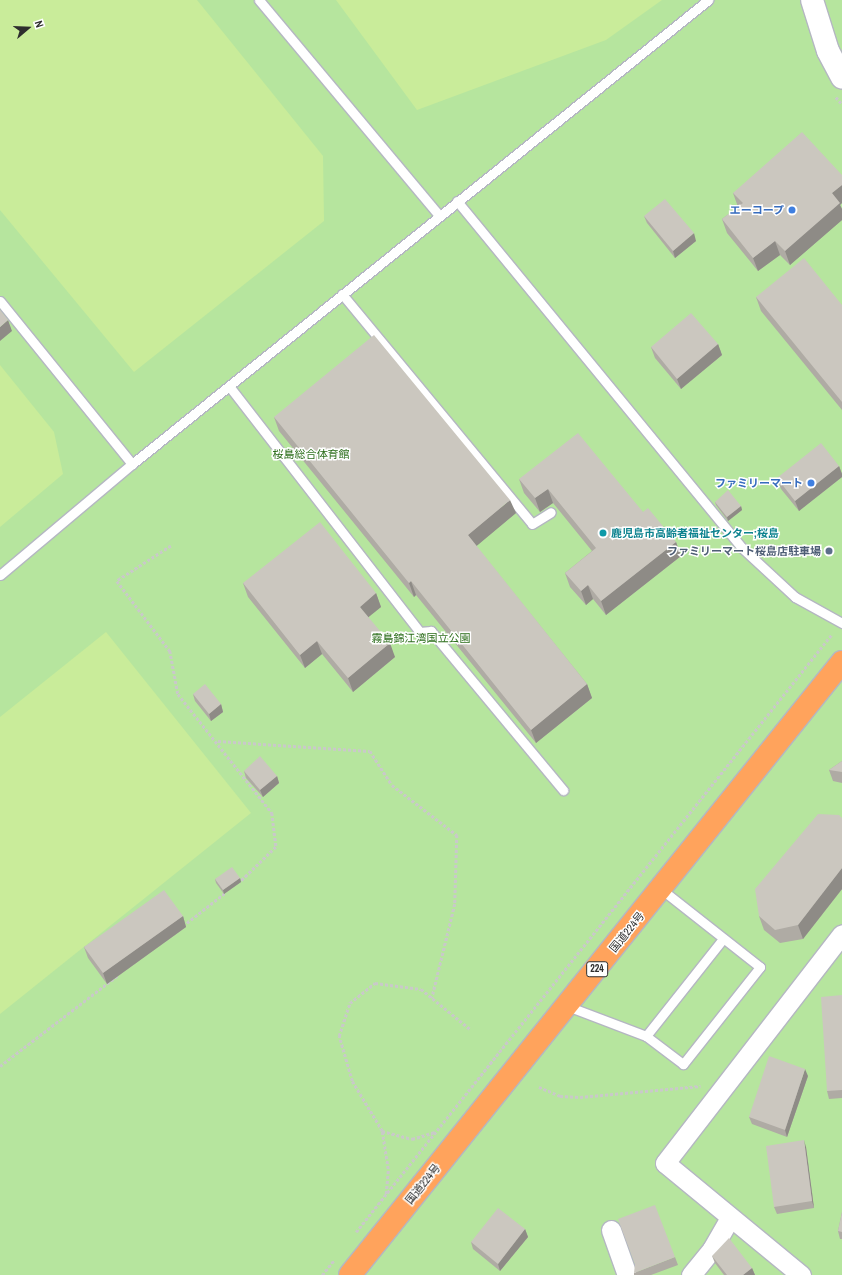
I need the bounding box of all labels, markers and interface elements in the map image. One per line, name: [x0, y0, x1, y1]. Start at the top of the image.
north arrow: [8, 8, 48, 48]
text: N: [32, 19, 47, 29]
place label: エーコープ: [729, 203, 784, 217]
marker: エーコープ: [787, 205, 797, 215]
park label: 桜島総合体育館: [273, 447, 349, 461]
place label: ファミリーマート: [715, 476, 803, 490]
marker: ファミリーマート: [806, 478, 816, 488]
place label: 鹿児島市高齢者福祉センター;桜島: [611, 526, 779, 540]
marker: 鹿児島市高齢者福祉センター;桜島: [598, 528, 608, 538]
place label: ファミリーマート桜島店駐車場: [667, 544, 821, 558]
marker: ファミリーマート桜島店駐車場: [824, 546, 834, 556]
park label: 霧島錦江湾国立公園: [372, 631, 470, 645]
street label: 国道224号: [607, 909, 647, 955]
road number: 224: [586, 961, 608, 977]
street label: 国道224号: [403, 1161, 443, 1207]

